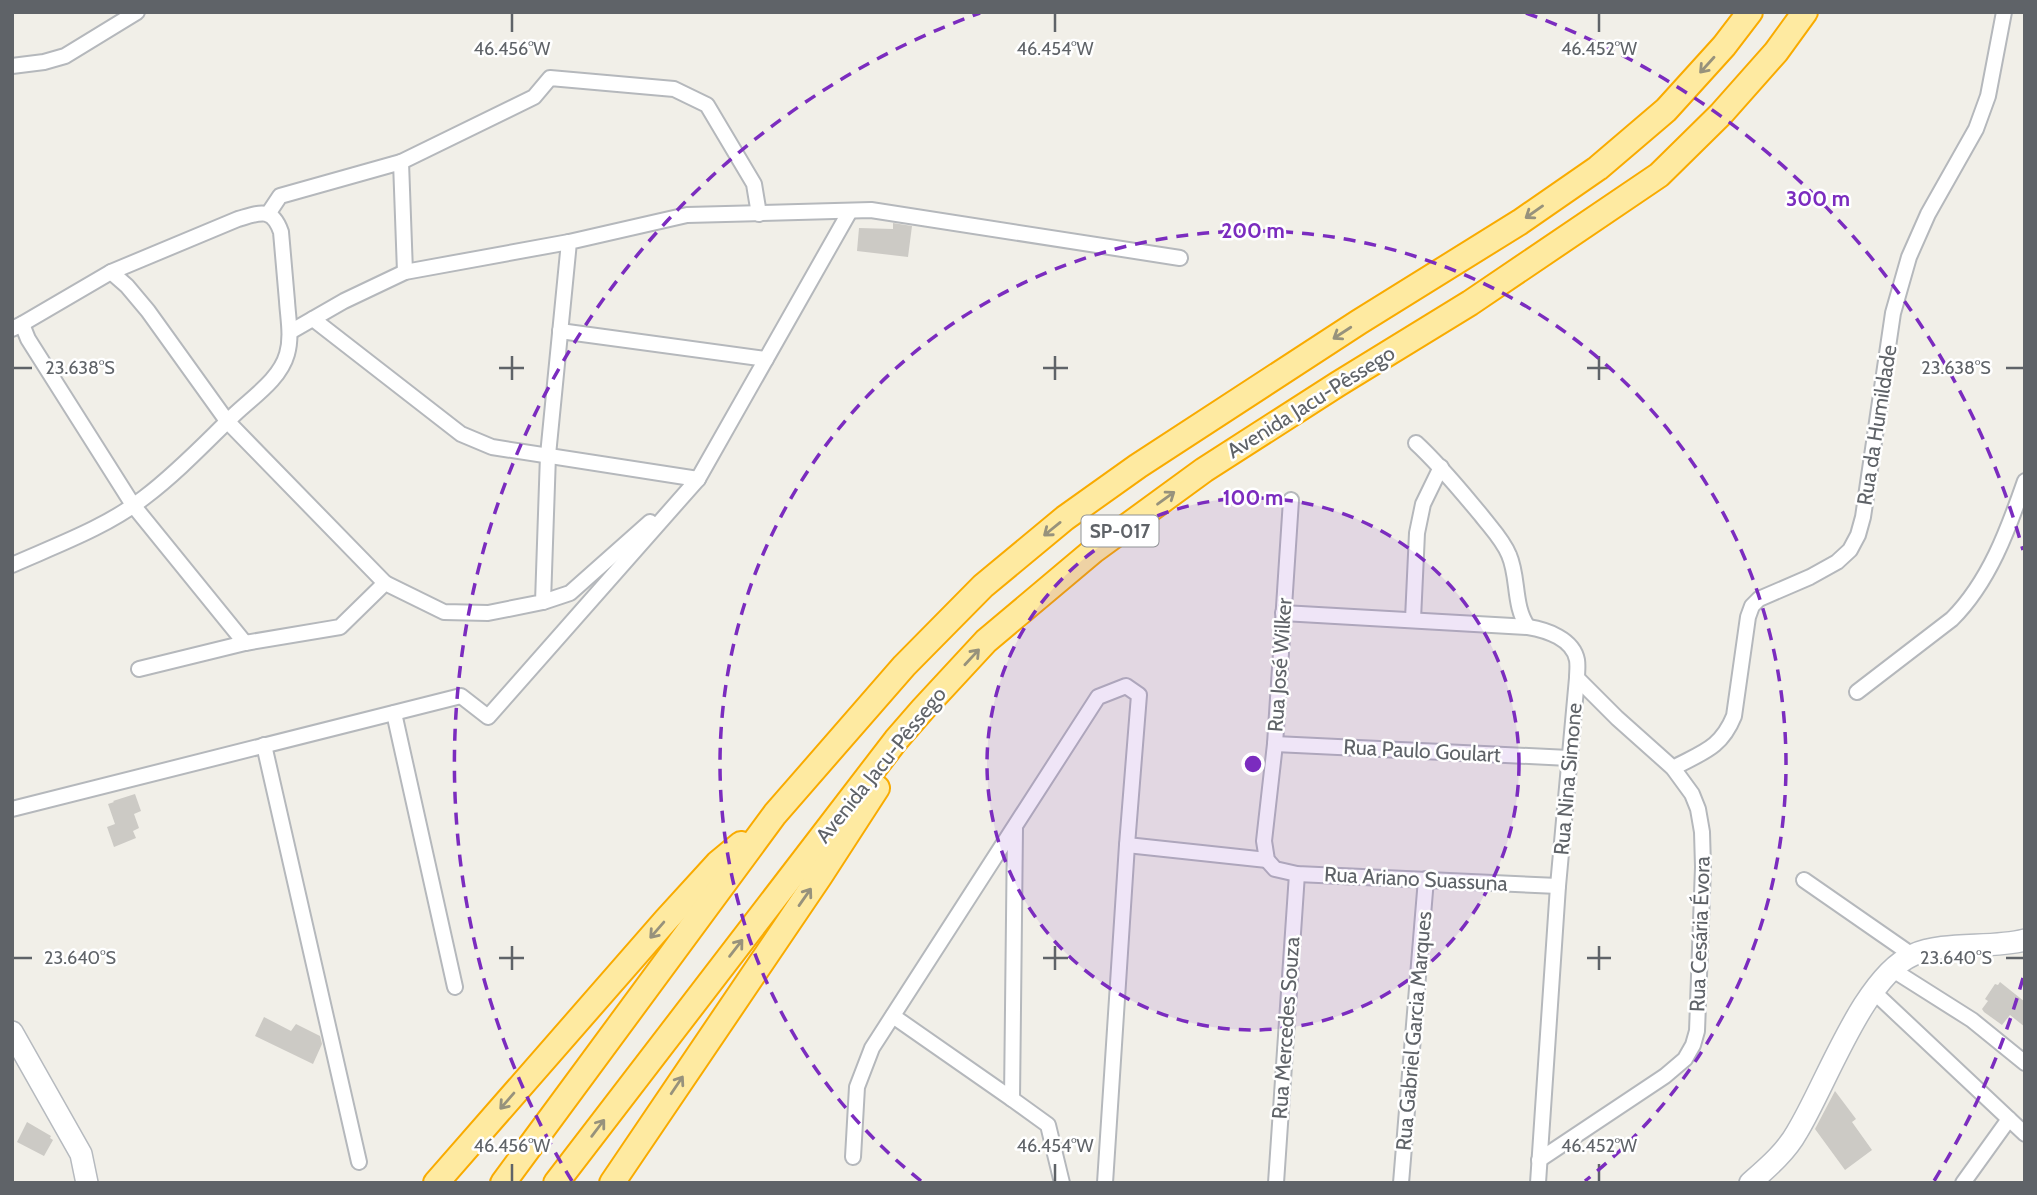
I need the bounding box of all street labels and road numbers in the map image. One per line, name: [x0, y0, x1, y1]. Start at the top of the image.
street label: Avenida Jacu-Pêssego: [1222, 340, 1399, 463]
street label: Rua da Humildade: [1851, 343, 1902, 507]
road number: SP-017: [1082, 516, 1158, 546]
street label: Rua José Wilker: [1262, 597, 1297, 733]
street label: Avenida Jacu-Pêssego: [810, 682, 951, 848]
street label: Rua Nina Simone: [1548, 701, 1587, 856]
street label: Rua Paulo Goulart: [1343, 734, 1501, 767]
street label: Rua Cesária Évora: [1684, 856, 1715, 1012]
street label: Rua Ariano Suassuna: [1324, 861, 1508, 896]
street label: Rua Gabriel Garcia Marques: [1391, 910, 1436, 1152]
street label: Rua Mercedes Souza: [1267, 936, 1304, 1120]

